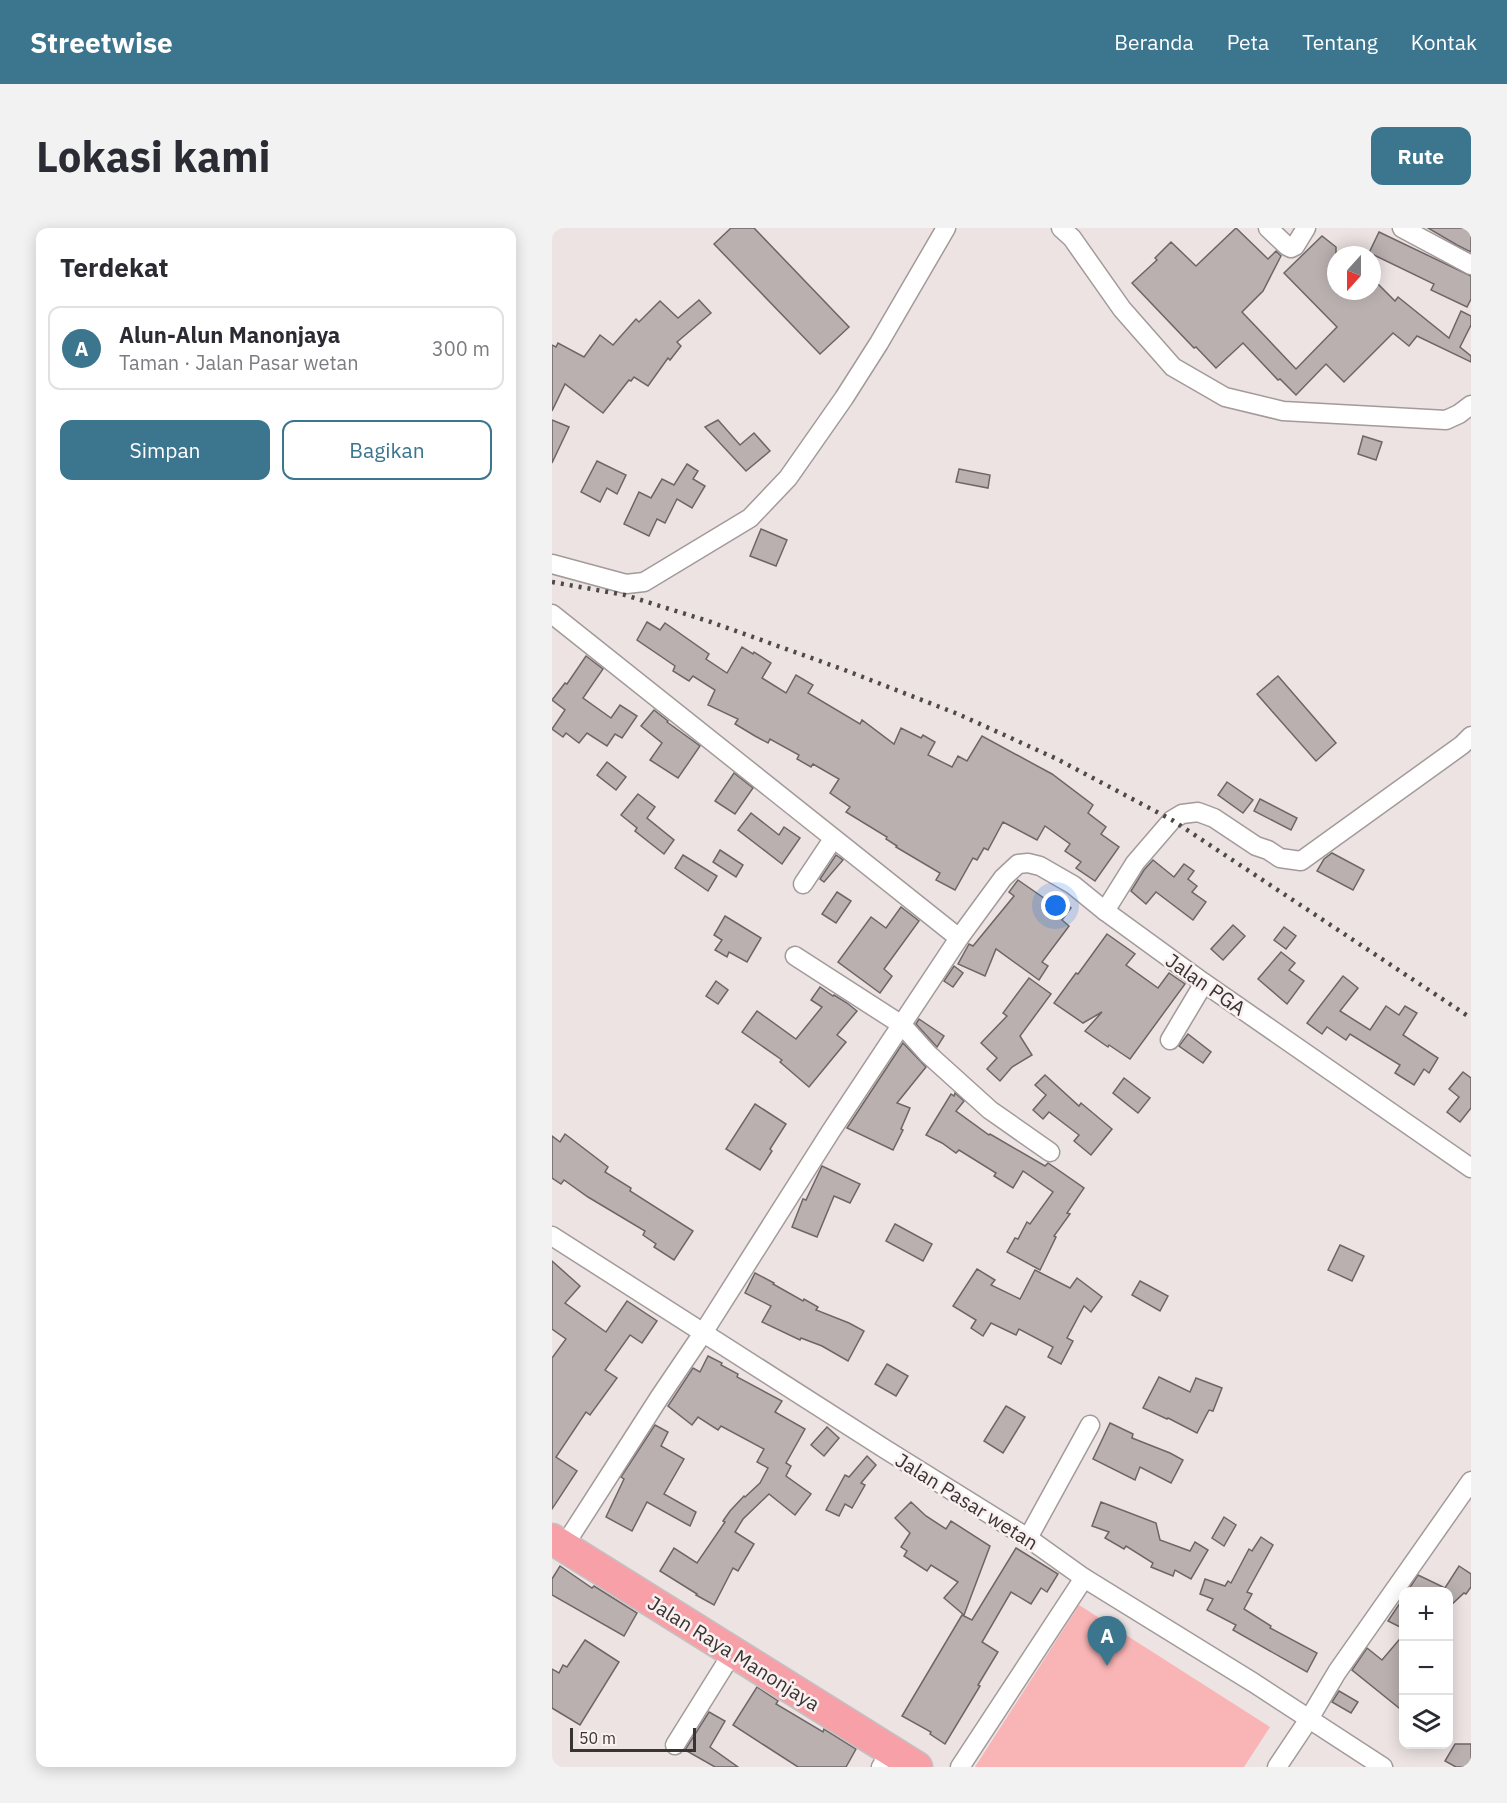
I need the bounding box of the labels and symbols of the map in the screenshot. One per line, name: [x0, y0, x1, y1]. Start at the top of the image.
north arrow: [1327, 246, 1381, 300]
your location: [1041, 891, 1070, 920]
street label: Jalan PGA: [1161, 947, 1252, 1022]
street label: Jalan Pasar wetan: [891, 1446, 1043, 1556]
street label: Jalan Raya Manonjaya: [643, 1589, 825, 1717]
pin: A: [1088, 1616, 1126, 1666]
scale bar: [570, 1725, 696, 1752]

